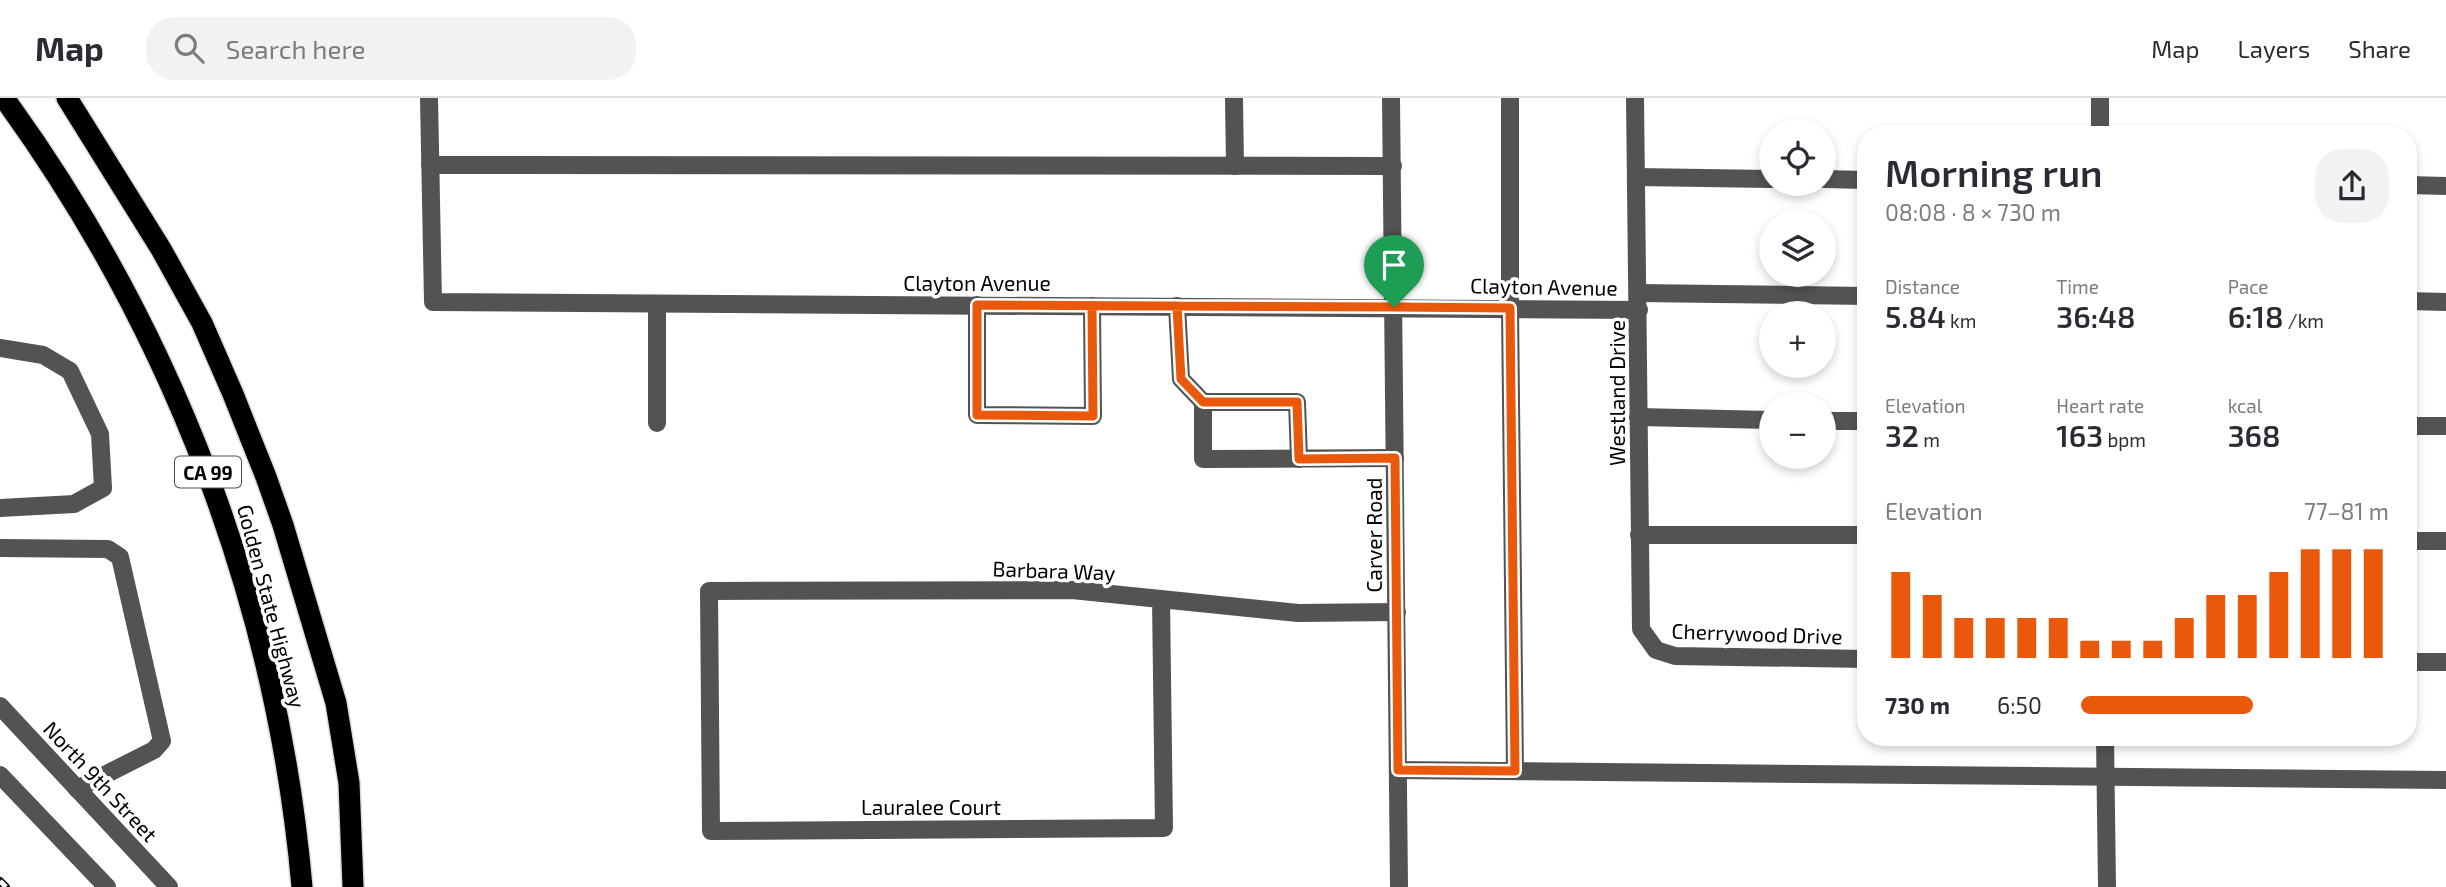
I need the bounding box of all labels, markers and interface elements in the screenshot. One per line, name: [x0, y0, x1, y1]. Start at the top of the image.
search box: [146, 17, 636, 80]
text: Map: [35, 28, 104, 68]
icon: search: [170, 29, 208, 67]
text: Search here: [226, 33, 365, 64]
text: Map: [2151, 34, 2199, 63]
text: Layers: [2237, 34, 2310, 63]
text: Share: [2348, 34, 2411, 63]
map controls: [1759, 119, 1836, 469]
button: locate: [1759, 119, 1836, 196]
text: Morning run: [1885, 149, 2103, 195]
button: share: [2315, 149, 2389, 223]
text: 08:08 · 8 × 730 m: [1885, 198, 2061, 226]
button: layers: [1759, 210, 1836, 287]
pin: [1364, 235, 1424, 307]
icon: arrive: [1375, 246, 1413, 284]
street label: Clayton Avenue: [903, 270, 1051, 295]
street label: Clayton Avenue: [1470, 272, 1618, 300]
text: Distance: [1885, 275, 1960, 298]
text: Time: [2056, 275, 2099, 298]
text: Pace: [2228, 275, 2269, 298]
text: 5.84: [1885, 298, 1946, 334]
text: 36:48: [2056, 298, 2135, 334]
text: 6:18: [2228, 298, 2284, 334]
button: +: [1759, 301, 1836, 378]
text: km: [1946, 309, 1976, 332]
text: /km: [2284, 309, 2324, 332]
street label: Westland Drive: [1604, 320, 1629, 466]
button: −: [1759, 392, 1836, 469]
text: Elevation: [1885, 394, 1966, 417]
text: Heart rate: [2056, 394, 2144, 417]
text: kcal: [2228, 394, 2262, 417]
text: 32: [1885, 417, 1919, 453]
text: 163: [2056, 417, 2103, 453]
text: 368: [2228, 417, 2280, 453]
text: m: [1919, 428, 1940, 451]
text: bpm: [2103, 428, 2146, 451]
road number: CA 99: [175, 456, 241, 488]
street label: Carver Road: [1361, 477, 1386, 593]
text: Elevation: [1885, 497, 1983, 525]
text: 77–81 m: [2304, 497, 2389, 525]
street label: Golden State Highway: [233, 501, 311, 711]
street label: Barbara Way: [992, 555, 1116, 585]
street label: Cherrywood Drive: [1671, 618, 1843, 648]
text: 730 m: [1885, 691, 1950, 719]
text: 6:50: [1997, 691, 2042, 719]
street label: North 9th Street: [39, 716, 163, 846]
street label: Lauralee Court: [861, 794, 1001, 819]

